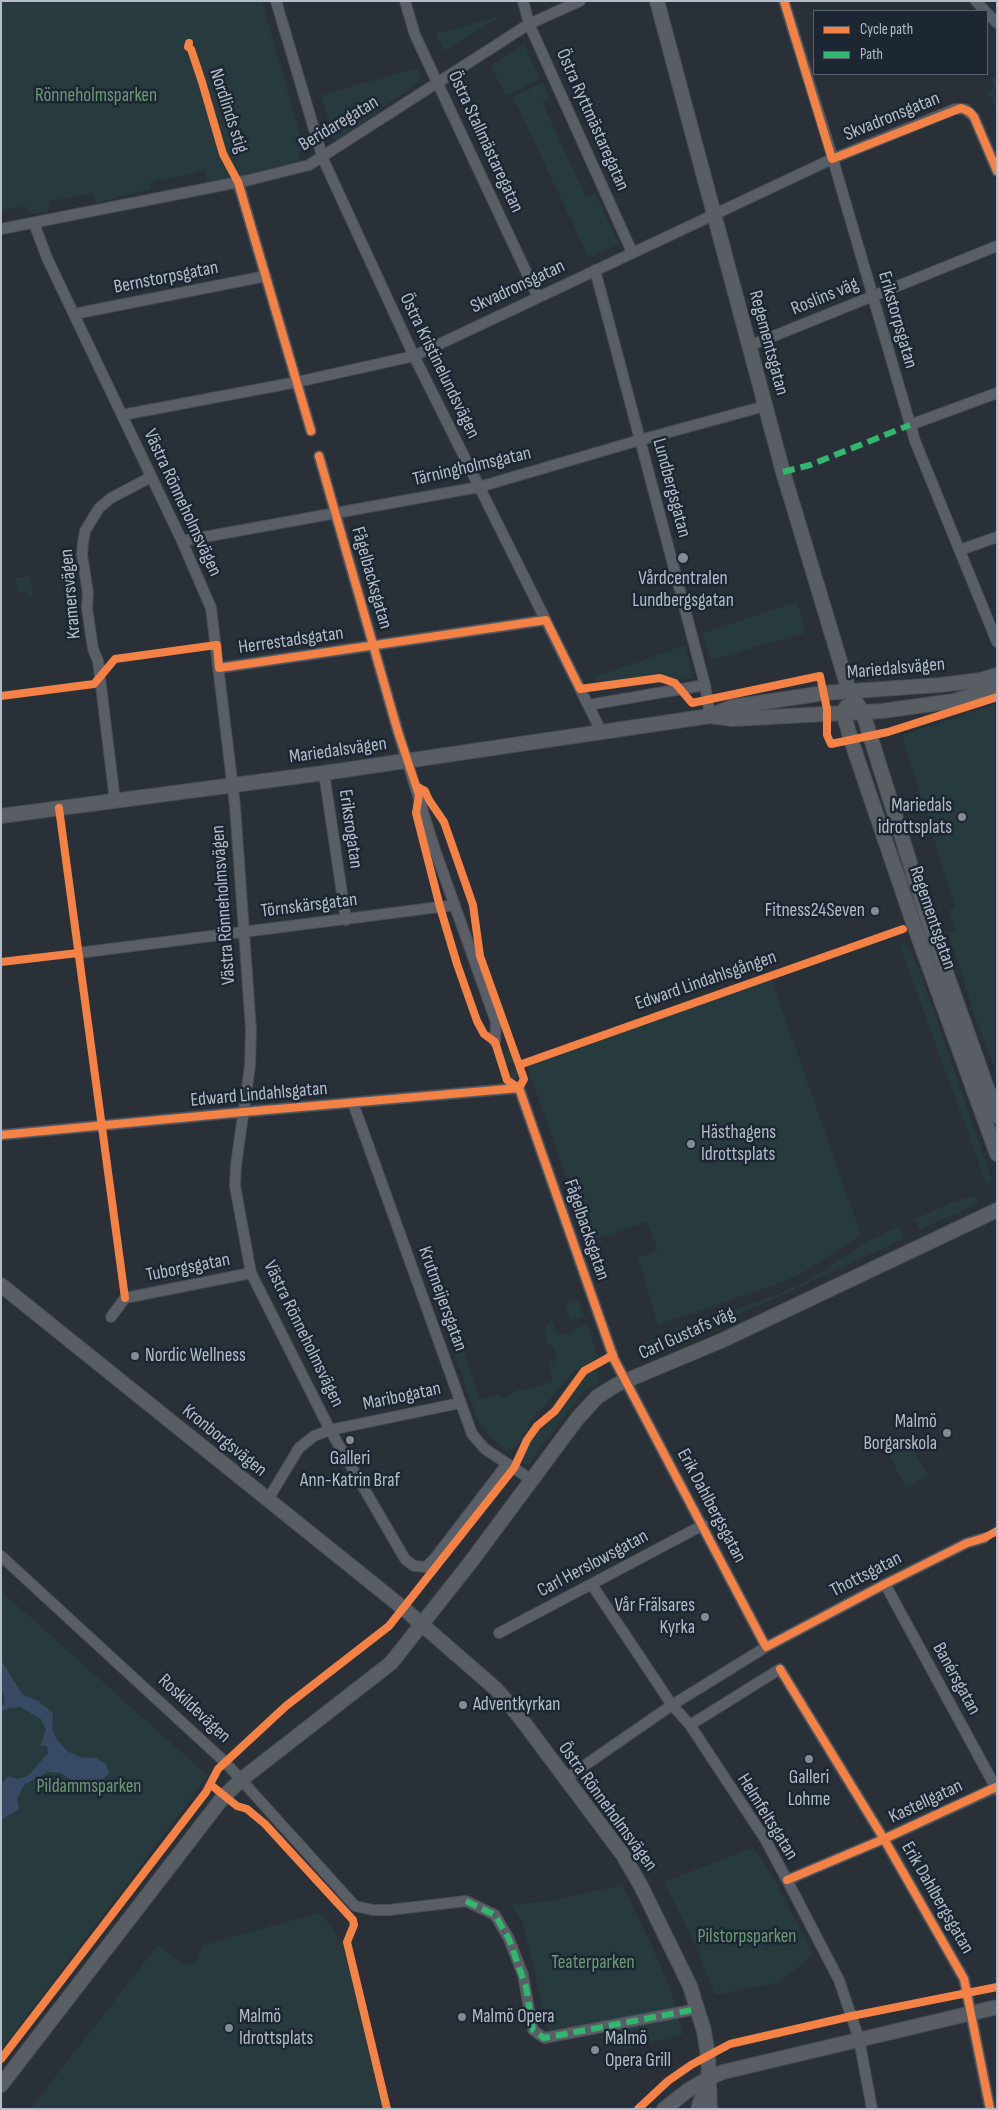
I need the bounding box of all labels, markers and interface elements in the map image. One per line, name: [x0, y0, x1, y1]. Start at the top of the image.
legend: [813, 10, 988, 75]
text: Cycle path: [860, 20, 913, 39]
text: Path: [860, 45, 883, 64]
street label: Östra Ryttmästaregatan: [550, 46, 634, 194]
street label: Nordlinds stig: [204, 66, 252, 156]
street label: Östra Stallmästaregatan: [442, 68, 528, 216]
park label: Rönneholmsparken: [35, 85, 157, 107]
street label: Skvadronsgatan: [841, 87, 943, 147]
street label: Beridaregatan: [295, 91, 383, 157]
street label: Skvadronsgatan: [467, 255, 569, 319]
street label: Bernstorpsgatan: [112, 257, 220, 299]
street label: Erikstorpsgatan: [872, 269, 922, 371]
street label: Roslins väg: [788, 273, 862, 321]
street label: Regementsgatan: [743, 288, 793, 398]
street label: Östra Kristinelundsvägen: [394, 290, 484, 442]
street label: Västra Rönneholmsvägen: [138, 426, 226, 580]
street label: Lundbergsgatan: [647, 436, 695, 540]
street label: Tärningholmsgatan: [411, 442, 533, 492]
street label: Fågelbacksgatan: [346, 524, 396, 632]
street label: Kramersvägen: [56, 548, 86, 640]
marker: Vårdcentralen Lundbergsgatan: [676, 551, 690, 565]
place label: Vårdcentralen Lundbergsgatan: [632, 568, 734, 612]
street label: Herrestadsgatan: [237, 622, 345, 660]
street label: Mariedalsvägen: [846, 653, 946, 685]
street label: Mariedalsvägen: [288, 733, 388, 769]
street label: Eriksrogatan: [333, 788, 367, 870]
place label: Mariedals idrottsplats: [878, 795, 952, 839]
marker: Mariedals idrottsplats: [956, 811, 968, 823]
street label: Västra Rönneholmsvägen: [207, 824, 241, 986]
street label: Regementsgatan: [904, 863, 960, 973]
street label: Törnskärsgatan: [259, 889, 359, 923]
place label: Fitness24Seven: [765, 900, 865, 922]
marker: Fitness24Seven: [869, 905, 881, 917]
street label: Edward Lindahlsgången: [632, 946, 780, 1016]
street label: Edward Lindahlsgatan: [189, 1078, 329, 1112]
place label: Hästhagens Idrottsplats: [701, 1122, 776, 1166]
marker: Hästhagens Idrottsplats: [685, 1138, 697, 1150]
street label: Fågelbacksgatan: [558, 1177, 614, 1283]
street label: Krutmeijersgatan: [413, 1244, 471, 1354]
street label: Tuborgsgatan: [144, 1249, 232, 1287]
street label: Västra Rönneholmsvägen: [258, 1257, 348, 1411]
street label: Carl Gustafs väg: [635, 1303, 739, 1365]
place label: Nordic Wellness: [145, 1345, 246, 1367]
marker: Nordic Wellness: [129, 1350, 141, 1362]
street label: Maribogatan: [361, 1378, 443, 1416]
street label: Kronborgsvägen: [177, 1400, 271, 1482]
place label: Malmö Borgarskola: [863, 1411, 937, 1455]
marker: Malmö Borgarskola: [941, 1427, 953, 1439]
marker: Galleri Ann-Katrin Braf: [344, 1434, 356, 1446]
street label: Erik Dahlbergsgatan: [671, 1445, 751, 1567]
place label: Galleri Ann-Katrin Braf: [300, 1448, 400, 1492]
street label: Carl Herslowsgatan: [534, 1525, 652, 1603]
street label: Thottsgatan: [826, 1547, 906, 1603]
place label: Vår Frälsares Kyrka: [614, 1595, 695, 1639]
marker: Vår Frälsares Kyrka: [699, 1611, 711, 1623]
street label: Banérsgatan: [927, 1639, 985, 1719]
street label: Roskildevägen: [153, 1670, 235, 1748]
place label: Adventkyrkan: [473, 1694, 560, 1716]
marker: Adventkyrkan: [457, 1699, 469, 1711]
street label: Östra Rönneholmsvägen: [553, 1738, 661, 1876]
marker: Galleri Lohme: [803, 1753, 815, 1765]
place label: Galleri Lohme: [788, 1767, 830, 1811]
street label: Helmfeltsgatan: [732, 1770, 802, 1864]
street label: Kastellgatan: [885, 1775, 967, 1829]
park label: Pildammsparken: [37, 1776, 141, 1798]
street label: Erik Dahlbergsgatan: [896, 1838, 978, 1958]
park label: Pilstorpsparken: [698, 1926, 796, 1948]
park label: Teaterparken: [551, 1952, 635, 1974]
place label: Malmö Idrottsplats: [239, 2006, 313, 2050]
place label: Malmö Opera: [472, 2006, 555, 2028]
marker: Malmö Opera: [456, 2011, 468, 2023]
marker: Malmö Idrottsplats: [223, 2022, 235, 2034]
place label: Malmö Opera Grill: [605, 2028, 671, 2072]
marker: Malmö Opera Grill: [589, 2044, 601, 2056]

